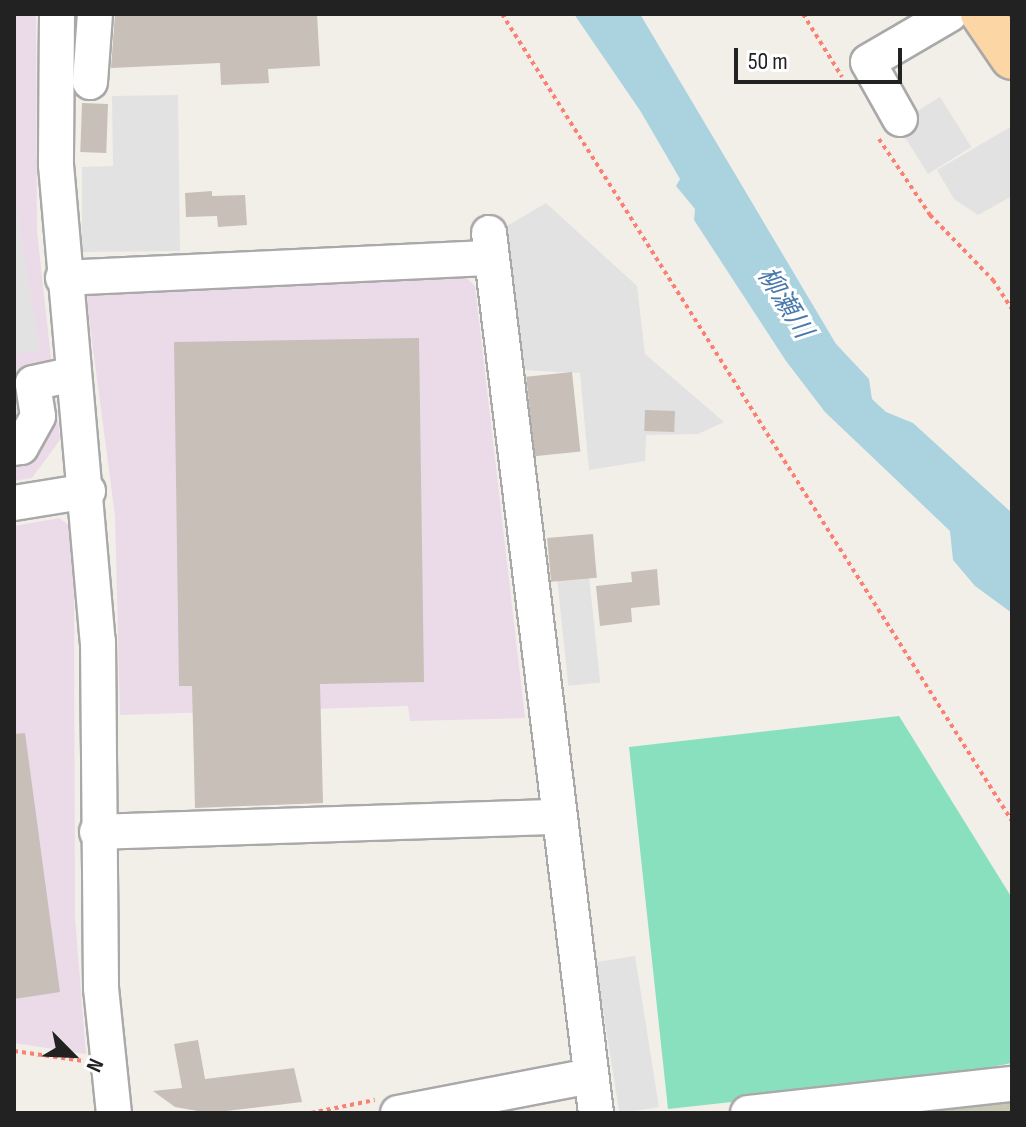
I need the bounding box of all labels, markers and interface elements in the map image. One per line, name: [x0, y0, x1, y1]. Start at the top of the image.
scale bar: [738, 32, 906, 82]
text: 50 m: [748, 47, 788, 76]
water label: 柳瀬川: [750, 262, 818, 344]
north arrow: [32, 1015, 112, 1095]
text: N: [80, 1054, 109, 1076]

